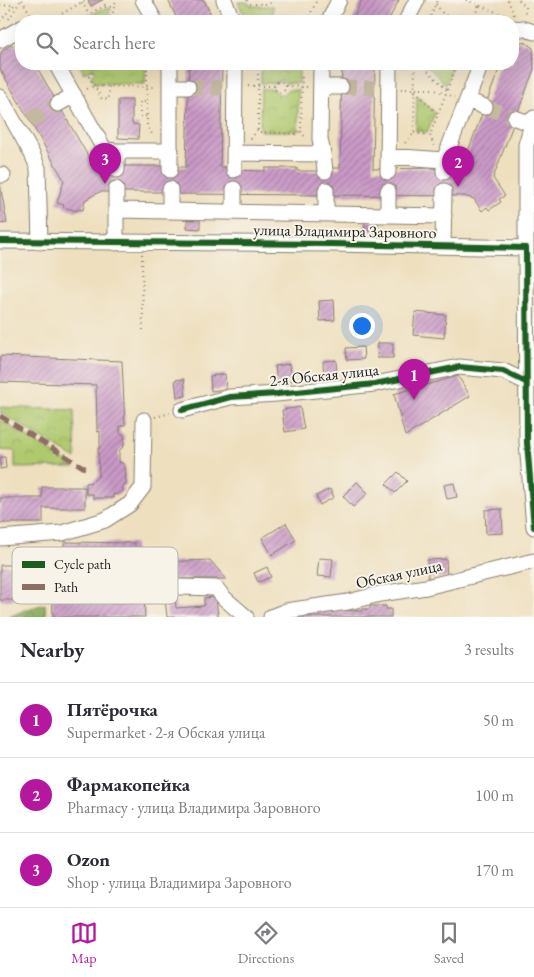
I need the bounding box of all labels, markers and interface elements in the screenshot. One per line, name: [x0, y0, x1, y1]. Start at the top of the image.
search box: [15, 15, 519, 70]
icon: search: [33, 29, 61, 57]
text: Search here: [73, 30, 155, 55]
pin: 3: [89, 143, 121, 184]
pin: 2: [442, 146, 474, 187]
street label: улица Владимира Заровного: [253, 219, 437, 243]
your location: [349, 313, 375, 339]
street label: 2-я Обская улица: [268, 359, 380, 391]
pin: 1: [398, 359, 430, 400]
legend: [12, 547, 178, 604]
text: Cycle path: [54, 555, 111, 573]
street label: Обская улица: [354, 555, 445, 593]
text: Path: [54, 578, 78, 596]
text: Nearby: [20, 636, 84, 663]
text: 3 results: [464, 639, 514, 660]
text: Пятёрочка: [67, 697, 158, 722]
text: 1: [32, 710, 40, 731]
text: 50 m: [483, 710, 514, 731]
text: Supermarket · 2-я Обская улица: [67, 722, 265, 743]
text: Фармакопейка: [67, 772, 190, 797]
text: 2: [32, 785, 40, 806]
text: 100 m: [475, 785, 514, 806]
text: Pharmacy · улица Владимира Заровного: [67, 797, 321, 818]
text: Ozon: [67, 847, 110, 872]
text: 3: [32, 860, 40, 881]
text: 170 m: [475, 860, 514, 881]
text: Shop · улица Владимира Заровного: [67, 872, 292, 893]
tab: Map: [70, 919, 98, 967]
tab: Directions: [238, 919, 294, 967]
tab: Saved: [434, 919, 464, 967]

